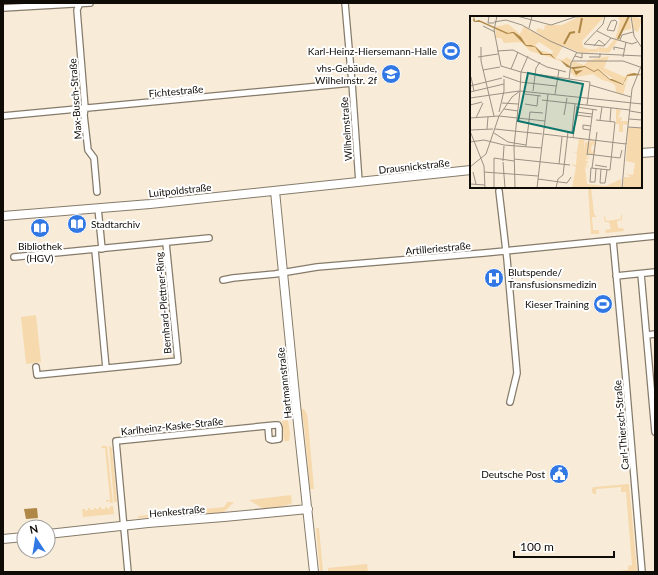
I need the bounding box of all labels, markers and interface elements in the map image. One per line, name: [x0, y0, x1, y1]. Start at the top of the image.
inset map: [470, 16, 642, 188]
sports icon: Karl-Heinz-Hiersemann-Halle: [440, 40, 462, 62]
place label: Karl-Heinz-Hiersemann-Halle: [308, 45, 437, 57]
street label: Max-Busch-Straße: [66, 58, 84, 140]
place label: vhs-Gebäude, Wilhelmstr. 2f: [315, 62, 377, 86]
school or university icon: vhs-Gebäude, Wilhelmstr. 2f: [380, 63, 402, 85]
street label: Fichtestraße: [148, 83, 204, 99]
street label: Wilhelmstraße: [338, 97, 354, 161]
street label: Drausnickstraße: [378, 156, 450, 176]
street label: Luitpoldstraße: [148, 181, 212, 199]
library icon: Stadtarchiv: [66, 213, 88, 235]
library icon: Bibliothek (HGV): [29, 217, 51, 239]
place label: Stadtarchiv: [91, 218, 141, 230]
street label: Artilleriestraße: [405, 239, 471, 257]
place label: Bibliothek (HGV): [18, 240, 63, 264]
street label: Bernhard-Plettner-Ring: [153, 252, 173, 354]
place label: Blutspende/ Transfusionsmedizin: [508, 266, 597, 290]
hospital icon: Blutspende/ Transfusionsmedizin: [483, 267, 505, 289]
sports icon: Kieser Training: [592, 293, 614, 315]
place label: Kieser Training: [525, 298, 589, 310]
street label: Hartmannstraße: [274, 347, 294, 419]
street label: Carl-Thiersch-Straße: [611, 380, 631, 470]
street label: Karlheinz-Kaske-Straße: [120, 415, 224, 437]
public building icon: Deutsche Post: [548, 463, 570, 485]
place label: Deutsche Post: [481, 468, 545, 480]
street label: Henkestraße: [149, 503, 205, 519]
north arrow: [16, 519, 56, 559]
text: N: [28, 521, 39, 536]
scale bar: [514, 533, 614, 559]
text: 100 m: [520, 539, 554, 554]

